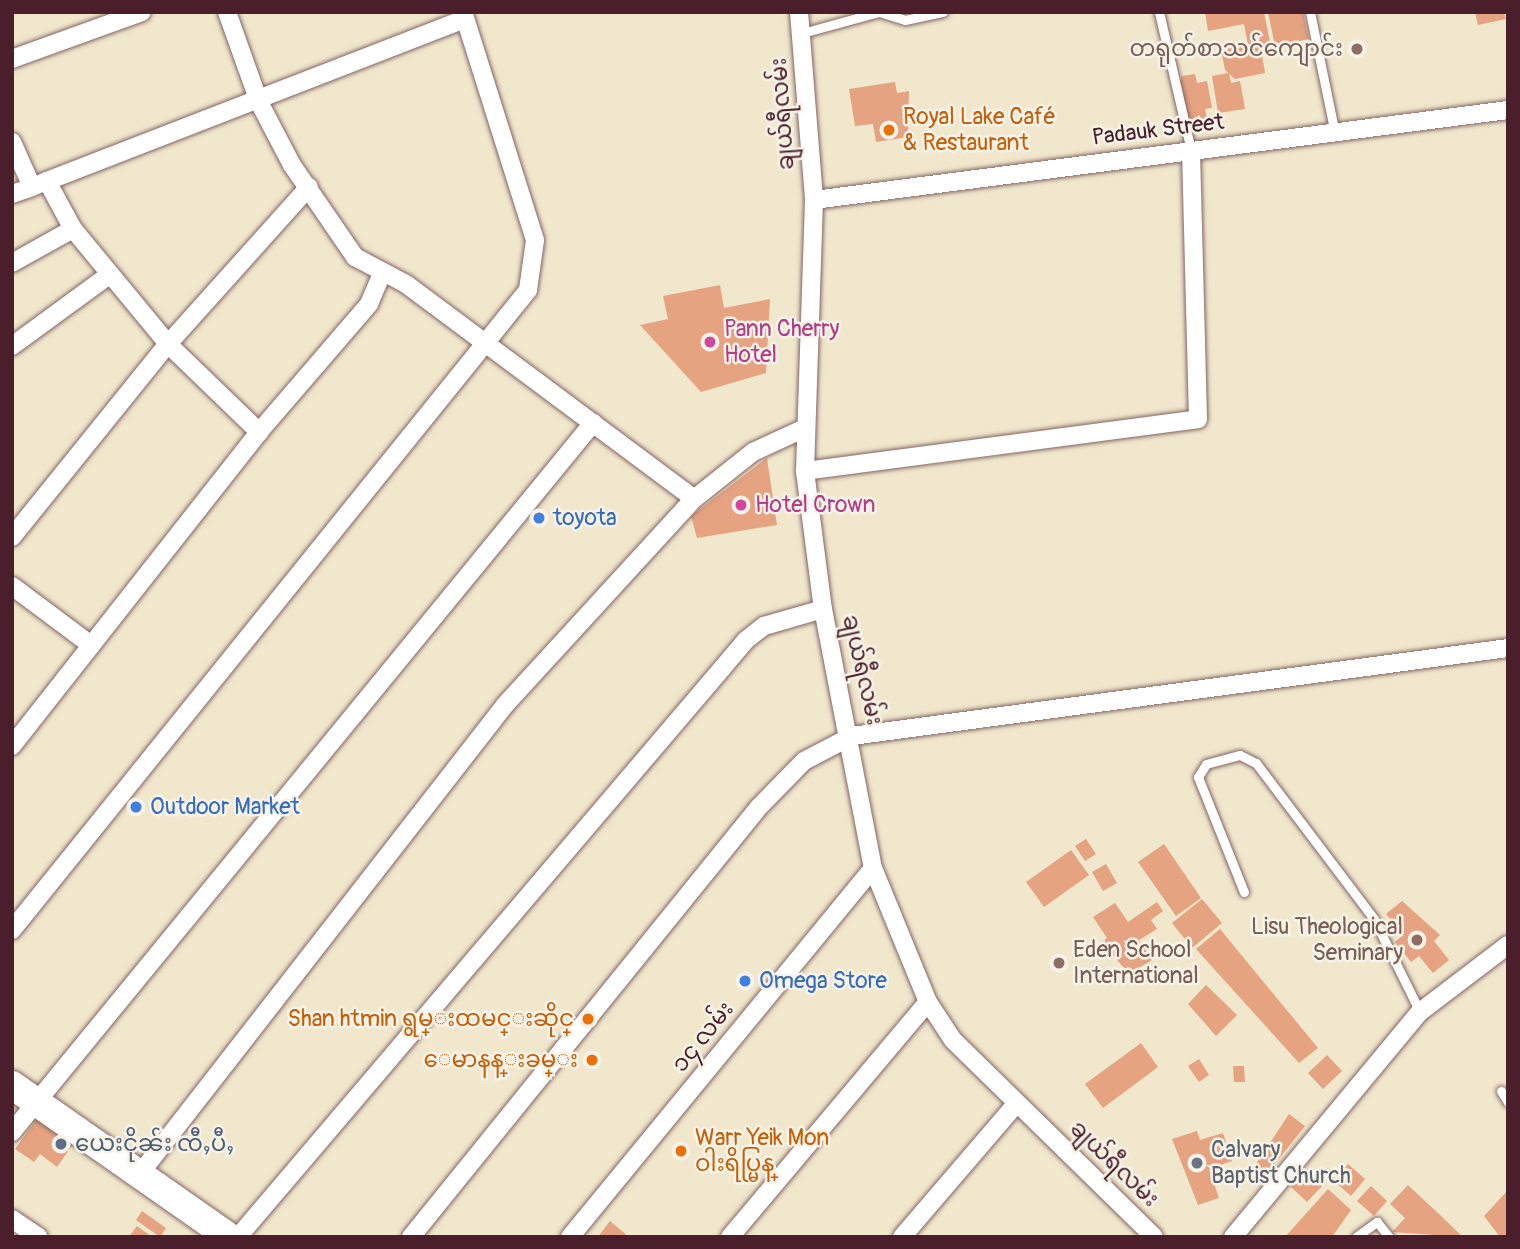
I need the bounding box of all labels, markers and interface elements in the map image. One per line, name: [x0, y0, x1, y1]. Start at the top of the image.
place label: တရုတ်စာသင်ကျောင်း: [1129, 35, 1343, 63]
marker: တရုတ်စာသင်ကျောင်း: [1349, 41, 1365, 57]
street label: ချယ်ရီလမ်း: [765, 57, 801, 171]
place label: Royal Lake Café & Restaurant: [903, 103, 1056, 157]
street label: Padauk Street: [1091, 108, 1225, 152]
marker: Royal Lake Café & Restaurant: [881, 122, 897, 138]
place label: Pann Cherry Hotel: [724, 315, 839, 369]
marker: Pann Cherry Hotel: [702, 334, 718, 350]
place label: Hotel Crown: [755, 491, 876, 519]
marker: Hotel Crown: [733, 497, 749, 513]
place label: toyota: [553, 504, 617, 532]
marker: toyota: [531, 510, 547, 526]
street label: ချယ်ရီလမ်း: [836, 612, 888, 728]
place label: Outdoor Market: [150, 793, 300, 821]
marker: Outdoor Market: [128, 799, 144, 815]
place label: Lisu Theological Seminary: [1251, 913, 1403, 967]
marker: Lisu Theological Seminary: [1409, 932, 1425, 948]
place label: Eden School International: [1073, 936, 1199, 990]
marker: Eden School International: [1051, 955, 1067, 971]
place label: Omega Store: [759, 967, 887, 995]
marker: Omega Store: [737, 973, 753, 989]
street label: ၁၄ လမ်း: [666, 996, 740, 1078]
place label: Shan htmin ရွမ္းထမင္းဆိုင္: [288, 1005, 574, 1033]
marker: Shan htmin ရွမ္းထမင္းဆိုင္: [580, 1011, 596, 1027]
place label: ေမာနန္းခမ္း: [424, 1046, 578, 1074]
marker: ေမာနန္းခမ္း: [584, 1052, 600, 1068]
street label: ချယ်ရီလမ်း: [1064, 1115, 1164, 1213]
place label: Warr Yeik Mon ဝါးရိပ္မြန္: [695, 1124, 829, 1178]
place label: ယေးငိုၼ်း ၸီႇပီႇ: [75, 1130, 234, 1158]
marker: ယေးငိုၼ်း ၸီႇပီႇ: [53, 1136, 69, 1152]
place label: Calvary Baptist Church: [1211, 1136, 1351, 1190]
marker: Warr Yeik Mon ဝါးရိပ္မြန္: [673, 1143, 689, 1159]
marker: Calvary Baptist Church: [1189, 1155, 1205, 1171]

